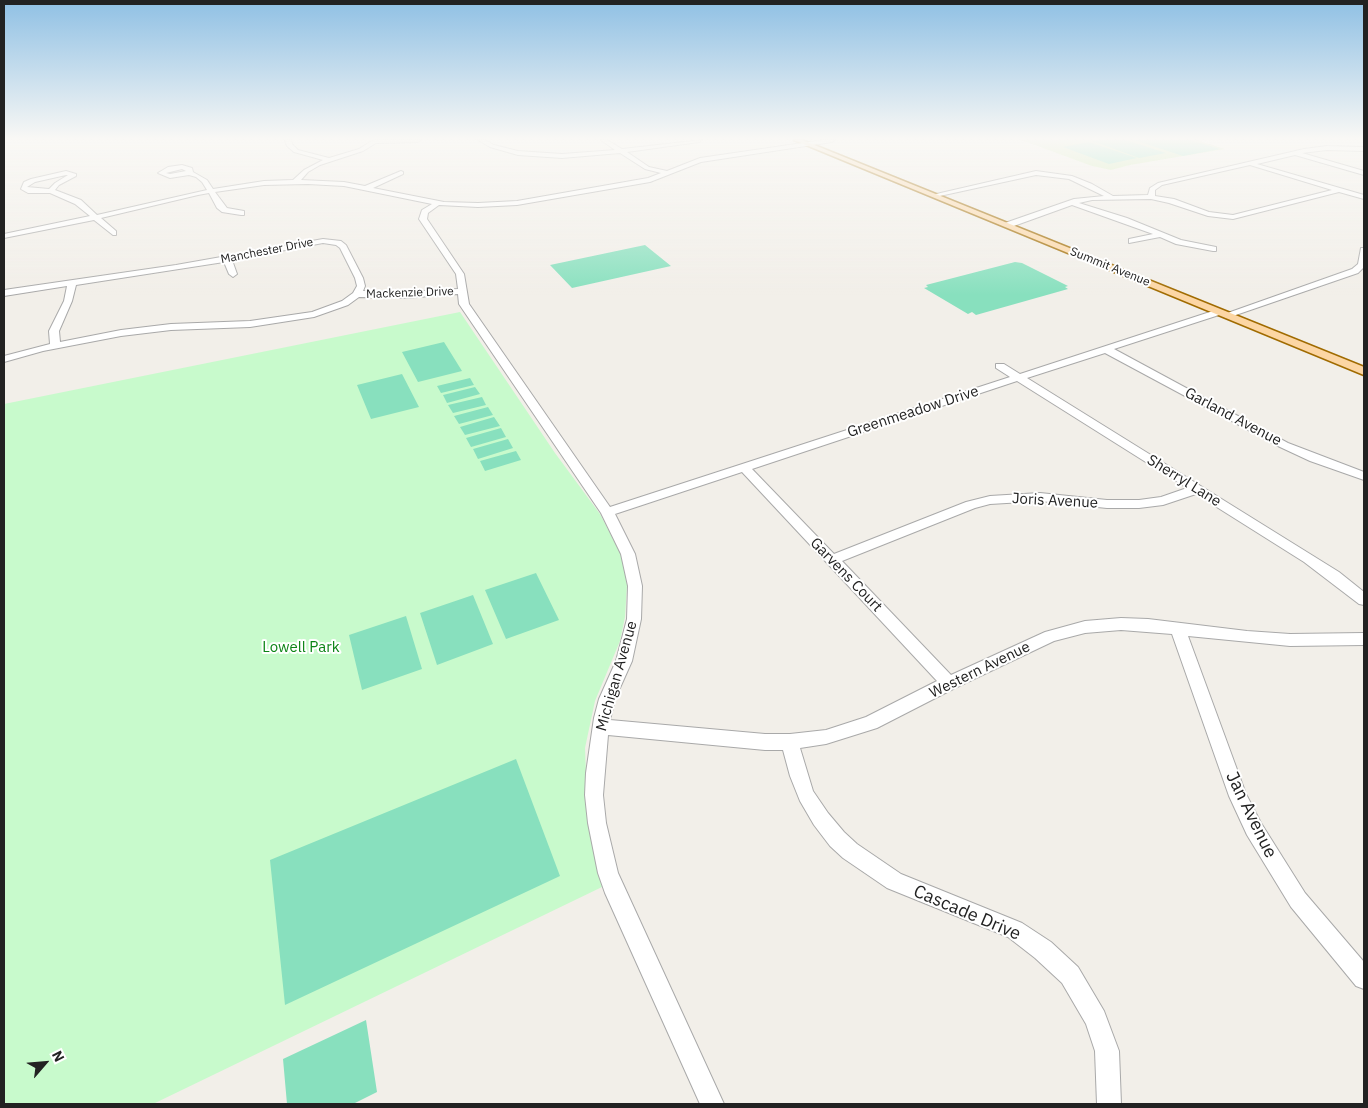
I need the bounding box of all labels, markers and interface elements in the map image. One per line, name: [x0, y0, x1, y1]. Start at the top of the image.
street label: Manchester Drive: [219, 235, 315, 267]
street label: Summit Avenue: [1068, 244, 1152, 290]
street label: Mackenzie Drive: [366, 284, 454, 302]
street label: Greenmeadow Drive: [845, 382, 981, 442]
street label: Garland Avenue: [1182, 384, 1284, 450]
street label: Sherryl Lane: [1144, 451, 1224, 511]
street label: Joris Avenue: [1011, 490, 1099, 512]
street label: Garvens Court: [806, 534, 886, 616]
street label: Michigan Avenue: [593, 619, 641, 733]
street label: Western Avenue: [927, 638, 1033, 702]
park label: Lowell Park: [262, 639, 340, 657]
street label: Jan Avenue: [1221, 768, 1281, 862]
street label: Cascade Drive: [910, 881, 1024, 945]
north arrow: [20, 1038, 70, 1088]
text: N: [48, 1048, 69, 1065]

